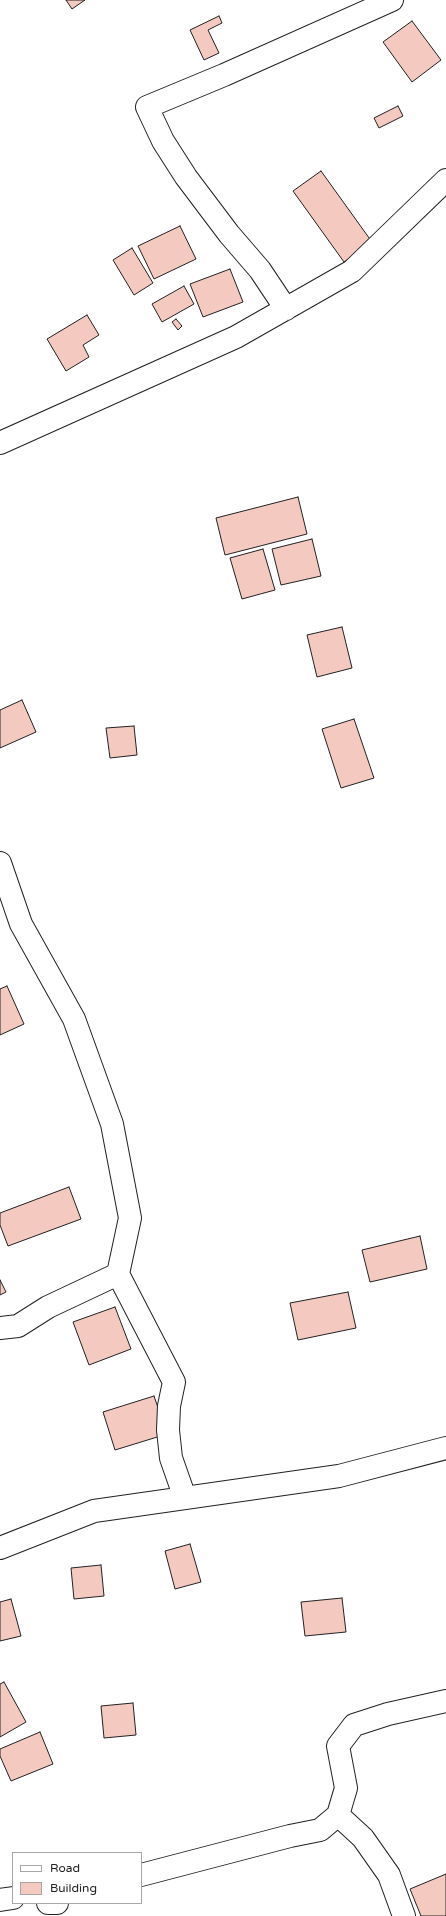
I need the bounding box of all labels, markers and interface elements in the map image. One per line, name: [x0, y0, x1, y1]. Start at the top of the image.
legend: [12, 1852, 142, 1904]
text: Road: [50, 1861, 80, 1875]
text: Building: [50, 1881, 97, 1895]

